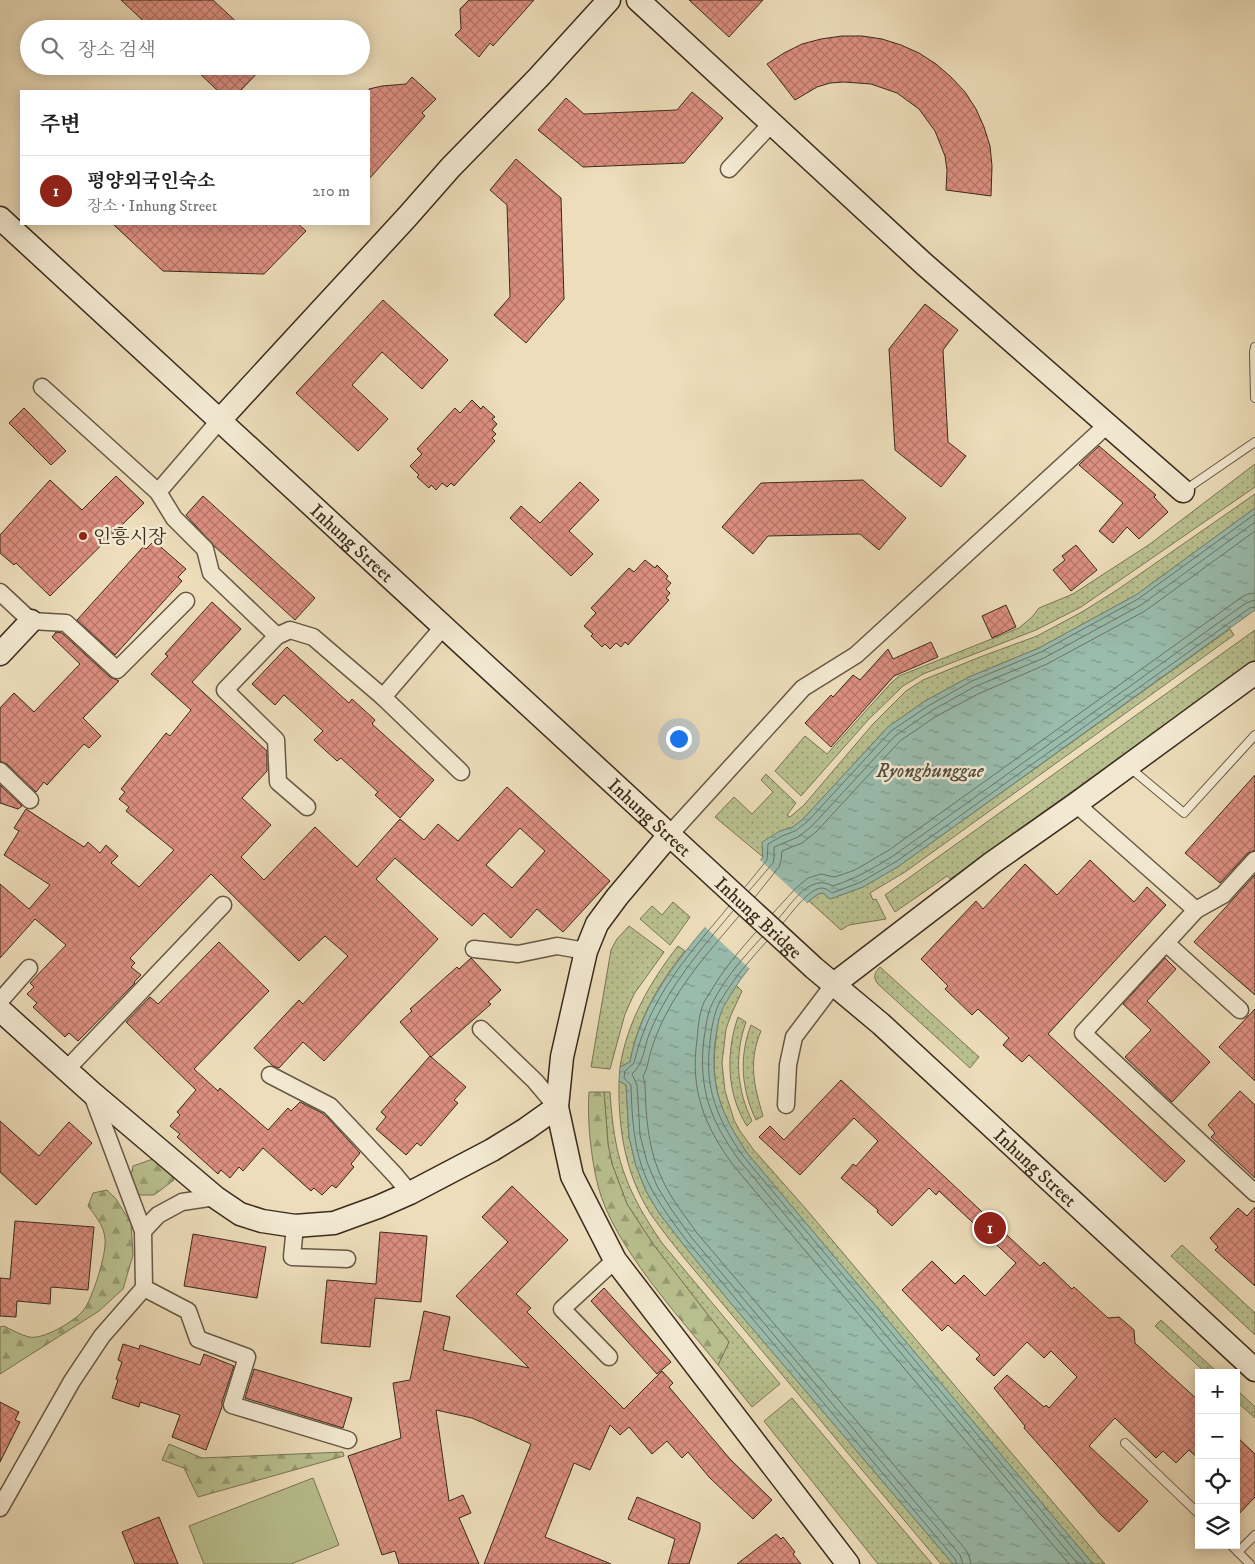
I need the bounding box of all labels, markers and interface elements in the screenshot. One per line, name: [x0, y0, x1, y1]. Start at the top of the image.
search box: [20, 20, 370, 75]
icon: search: [38, 34, 66, 62]
text: 장소 검색: [78, 39, 156, 62]
text: 주변: [40, 112, 81, 138]
text: 평양외국인숙소: [87, 170, 215, 193]
text: 1: [53, 181, 59, 201]
text: 210 m: [312, 181, 350, 201]
text: 장소 · Inhung Street: [87, 196, 217, 216]
street label: Inhung Street: [305, 500, 398, 588]
place label: 인흥시장: [93, 526, 167, 549]
marker: 인흥시장: [77, 530, 89, 542]
your location: [666, 726, 692, 752]
water label: Ryonghunggae: [875, 759, 985, 784]
street label: Inhung Street: [603, 774, 696, 862]
street label: Inhung Bridge: [709, 872, 807, 964]
street label: Inhung Street: [988, 1124, 1081, 1212]
pin: 1: [974, 1209, 1006, 1247]
map controls: [1195, 1369, 1240, 1549]
button: +: [1195, 1369, 1240, 1414]
button: −: [1195, 1414, 1240, 1459]
button: locate: [1195, 1459, 1240, 1504]
button: layers: [1195, 1504, 1240, 1549]

